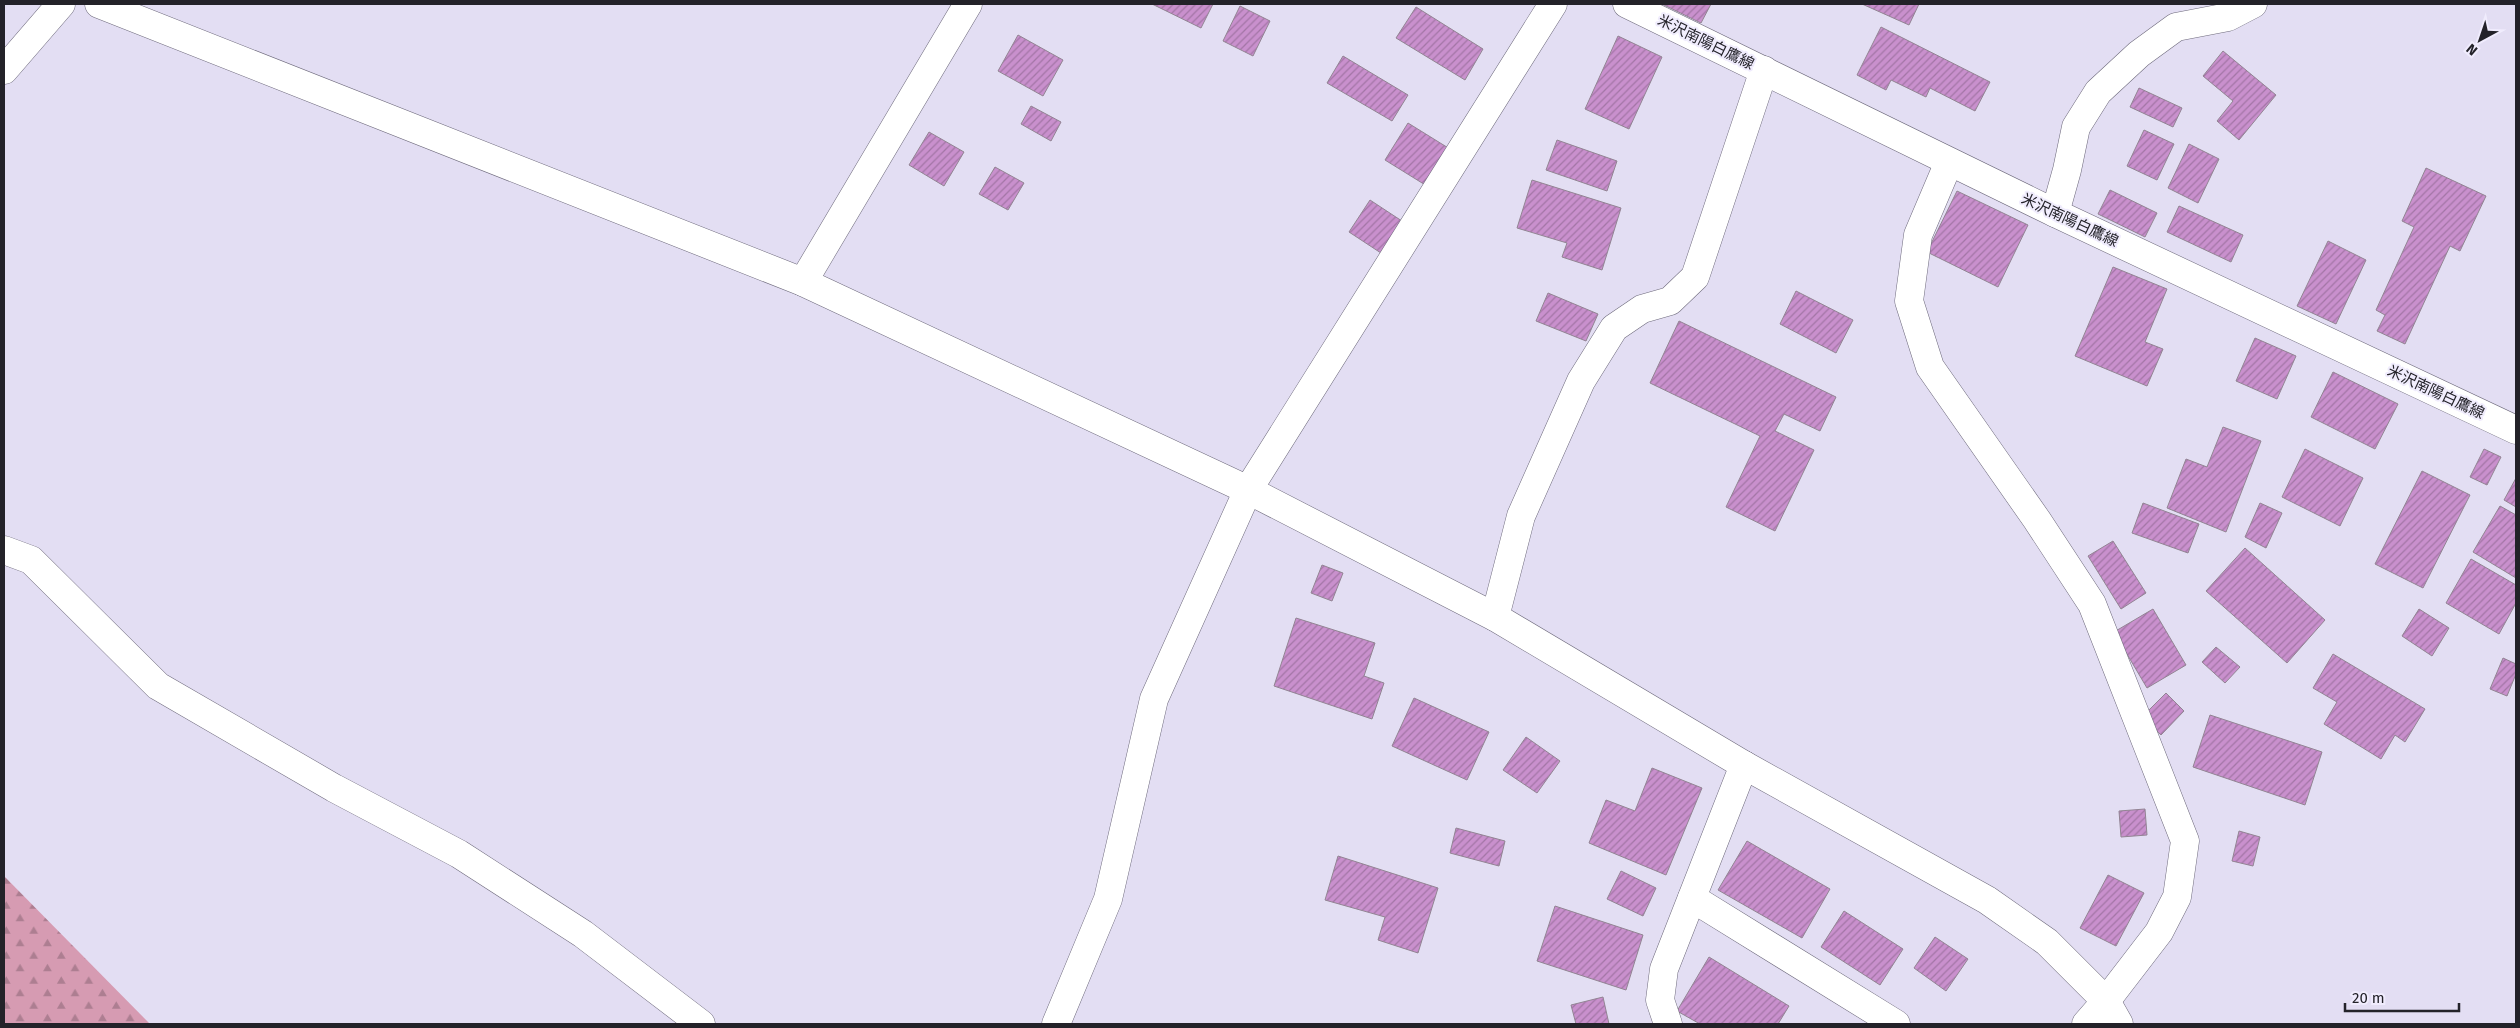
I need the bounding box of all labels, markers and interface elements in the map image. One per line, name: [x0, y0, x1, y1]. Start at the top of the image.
street label: 米沢南陽白鷹線: [1655, 11, 1757, 73]
north arrow: [2455, 15, 2505, 65]
text: N: [2463, 40, 2481, 59]
street label: 米沢南陽白鷹線: [2019, 190, 2121, 250]
street label: 米沢南陽白鷹線: [2385, 362, 2487, 422]
scale bar: [2345, 980, 2459, 1012]
text: 20 m: [2352, 989, 2385, 1007]

